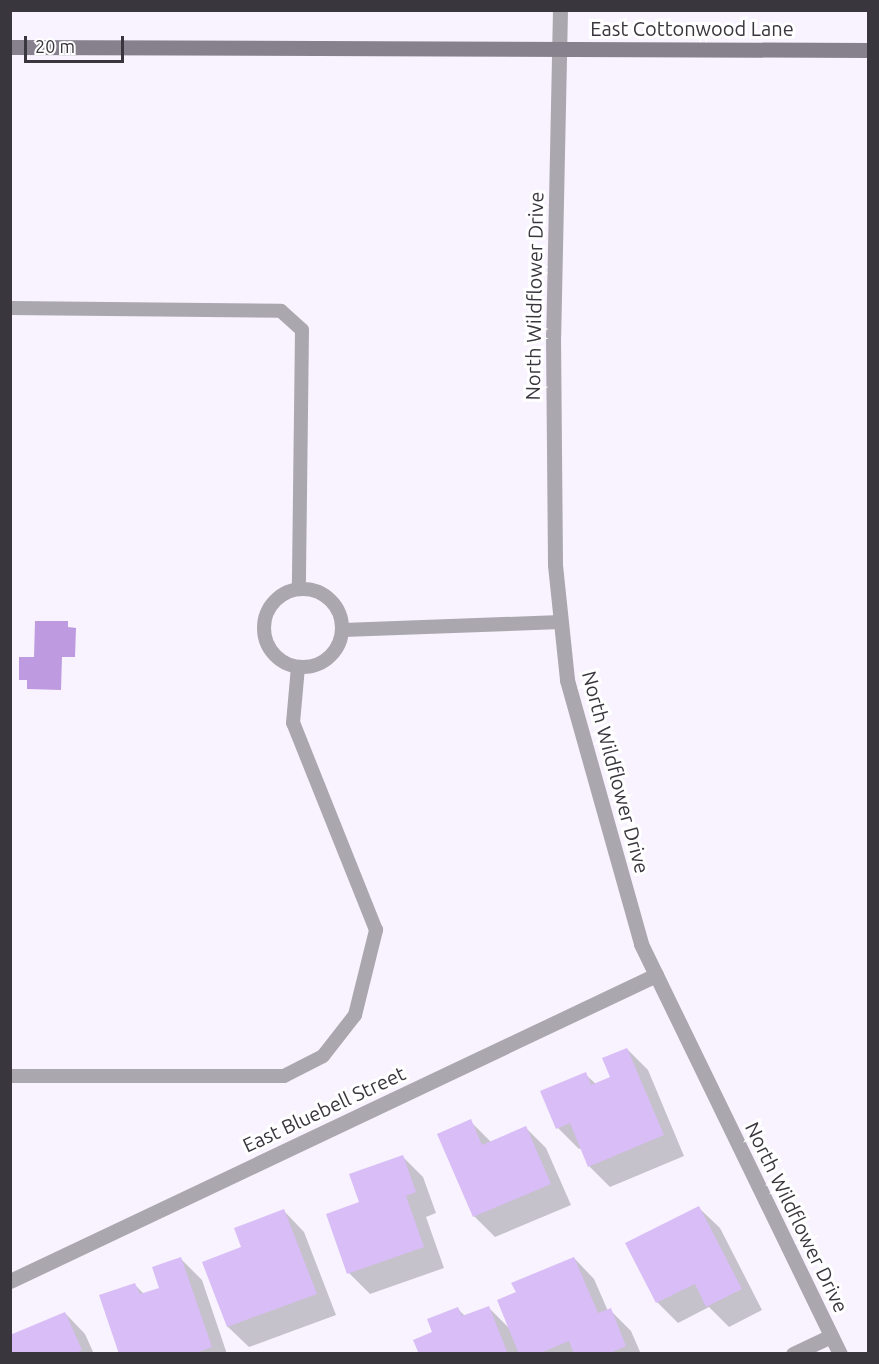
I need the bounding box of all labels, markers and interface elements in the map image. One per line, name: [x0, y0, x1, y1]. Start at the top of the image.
street label: East Cottonwood Lane: [590, 16, 794, 40]
scale bar: [27, 24, 128, 62]
text: 20 m: [35, 36, 75, 56]
street label: North Wildflower Drive: [520, 191, 548, 401]
street label: North Wildflower Drive: [577, 668, 655, 876]
street label: East Bluebell Street: [239, 1061, 409, 1157]
street label: North Wildflower Drive: [740, 1118, 854, 1316]

